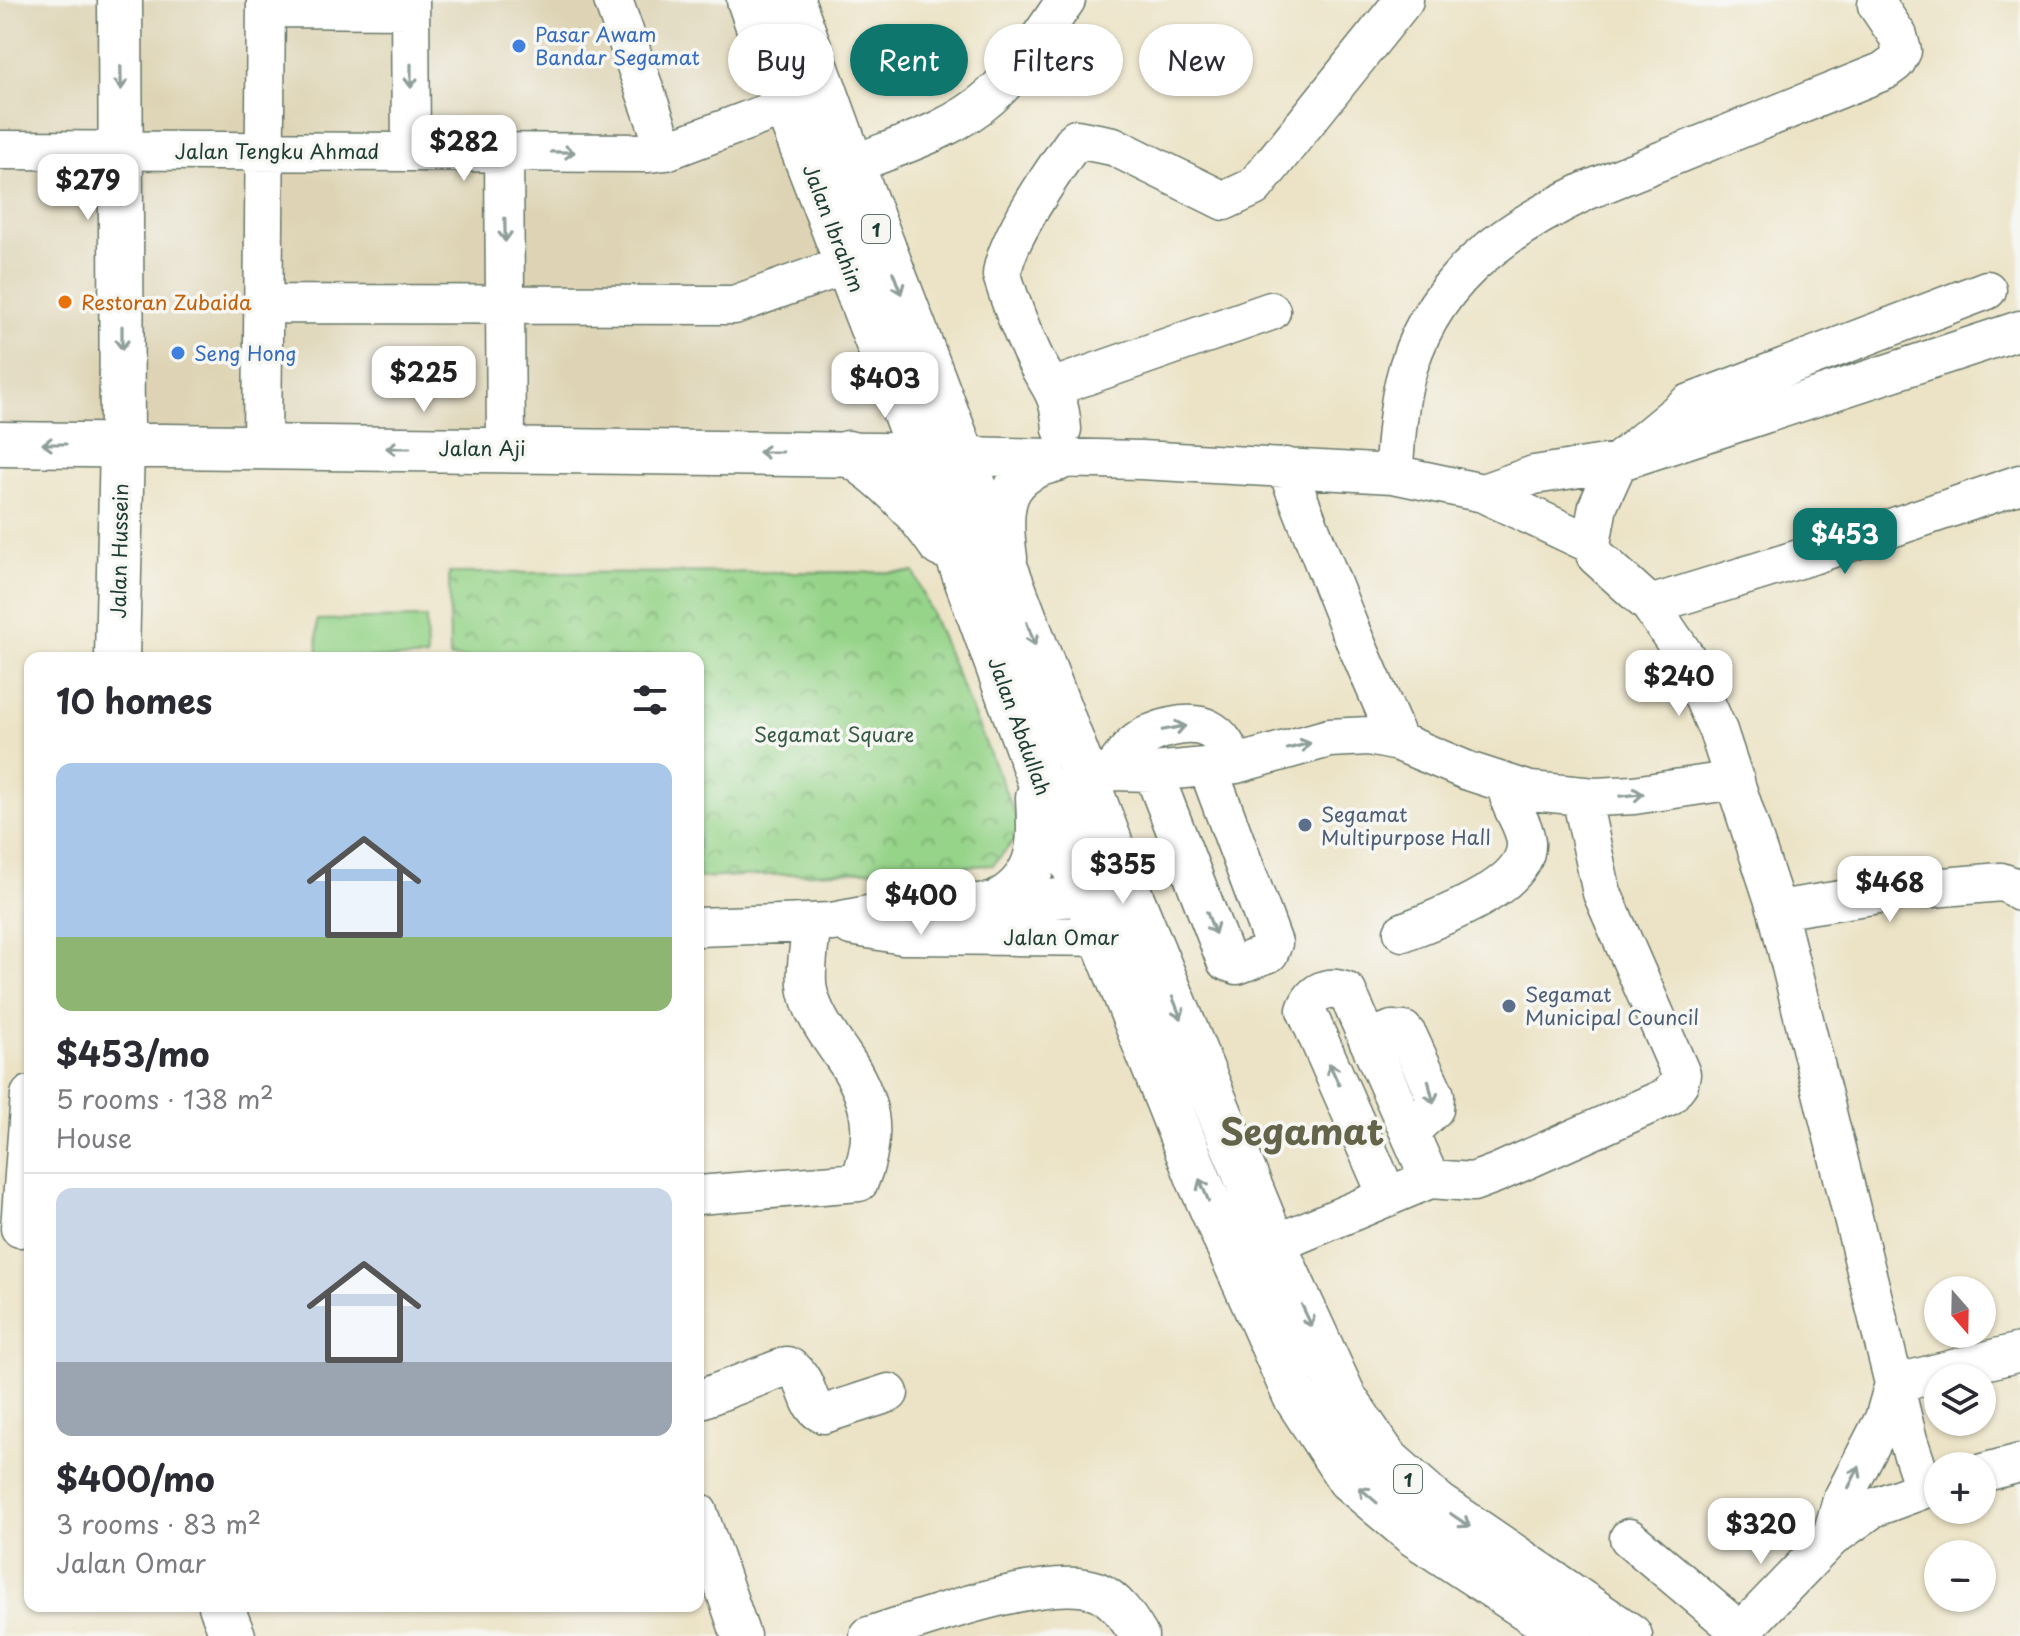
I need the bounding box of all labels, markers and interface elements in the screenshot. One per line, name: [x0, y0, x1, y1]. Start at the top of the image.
place label: Pasar Awam Bandar Segamat: [535, 19, 700, 72]
chip: Buy: [728, 24, 834, 96]
chip: Rent: [850, 24, 968, 96]
chip: Filters: [984, 24, 1123, 96]
chip: New: [1139, 24, 1253, 96]
marker: Pasar Awam Bandar Segamat: [510, 37, 528, 55]
one-way arrow: [403, 62, 419, 89]
one-way arrow: [113, 64, 129, 91]
pin: $282: [417, 115, 511, 183]
text: $282: [430, 121, 498, 160]
street label: Jalan Tengku Ahmad: [175, 136, 379, 166]
one-way arrow: [549, 144, 576, 160]
pin: $279: [41, 154, 135, 222]
text: $279: [56, 160, 120, 199]
street label: Jalan Ibrahim: [796, 160, 872, 296]
road number: 1: [862, 215, 890, 243]
one-way arrow: [498, 216, 513, 243]
one-way arrow: [891, 270, 906, 295]
place label: Restoran Zubaida: [81, 287, 252, 317]
marker: Restoran Zubaida: [56, 293, 74, 311]
one-way arrow: [114, 324, 130, 351]
place label: Seng Hong: [194, 338, 297, 368]
marker: Seng Hong: [169, 344, 187, 362]
pin: $225: [377, 346, 471, 414]
text: $225: [390, 352, 458, 391]
pin: $403: [838, 352, 932, 420]
text: $403: [849, 358, 921, 397]
street label: Jalan Aji: [438, 433, 526, 463]
one-way arrow: [41, 436, 68, 452]
one-way arrow: [385, 440, 412, 456]
one-way arrow: [757, 444, 784, 460]
street label: Jalan Hussein: [103, 483, 135, 619]
pin: $453: [1798, 508, 1892, 576]
text: $453: [1811, 514, 1879, 553]
one-way arrow: [1025, 621, 1039, 646]
pin: $240: [1632, 650, 1726, 718]
street label: Jalan Abdullah: [981, 653, 1059, 799]
text: $240: [1643, 656, 1715, 695]
text: 10 homes: [56, 674, 212, 726]
icon: filters: [628, 678, 672, 722]
park label: Segamat Square: [754, 719, 914, 749]
one-way arrow: [1160, 720, 1186, 735]
one-way arrow: [1286, 737, 1312, 752]
one-way arrow: [1618, 787, 1645, 802]
place label: Segamat Multipurpose Hall: [1321, 799, 1491, 852]
icon: home: [292, 815, 436, 959]
marker: Segamat Multipurpose Hall: [1296, 816, 1314, 834]
pin: $355: [1076, 838, 1170, 906]
text: $355: [1090, 844, 1156, 883]
pin: $468: [1843, 856, 1937, 924]
text: $468: [1855, 862, 1925, 901]
pin: $400: [874, 869, 968, 937]
text: $400: [885, 875, 957, 914]
one-way arrow: [1205, 910, 1219, 935]
street label: Jalan Omar: [1003, 922, 1119, 952]
place label: Segamat Municipal Council: [1525, 979, 1699, 1032]
one-way arrow: [1171, 995, 1185, 1020]
marker: Segamat Municipal Council: [1500, 997, 1518, 1015]
text: $453/mo: [56, 1027, 209, 1079]
one-way arrow: [1326, 1063, 1341, 1087]
text: 5 rooms · 138 m²: [56, 1079, 274, 1118]
one-way arrow: [1424, 1079, 1439, 1104]
district label: Segamat: [1220, 1103, 1384, 1157]
text: House: [56, 1118, 132, 1157]
one-way arrow: [1195, 1178, 1210, 1202]
icon: home: [292, 1240, 436, 1384]
north arrow: [1924, 1276, 1996, 1348]
map controls: [1924, 1276, 1996, 1612]
one-way arrow: [1300, 1303, 1315, 1327]
button: layers: [1924, 1364, 1996, 1436]
text: $400/mo: [56, 1452, 215, 1504]
button: +: [1924, 1452, 1996, 1524]
road number: 1: [1394, 1465, 1422, 1493]
one-way arrow: [1847, 1465, 1862, 1489]
one-way arrow: [1358, 1486, 1379, 1504]
pin: $320: [1714, 1498, 1808, 1566]
text: 3 rooms · 83 m²: [56, 1504, 261, 1543]
text: $320: [1726, 1504, 1796, 1543]
one-way arrow: [1448, 1512, 1470, 1528]
button: −: [1924, 1540, 1996, 1612]
text: Jalan Omar: [56, 1543, 206, 1582]

